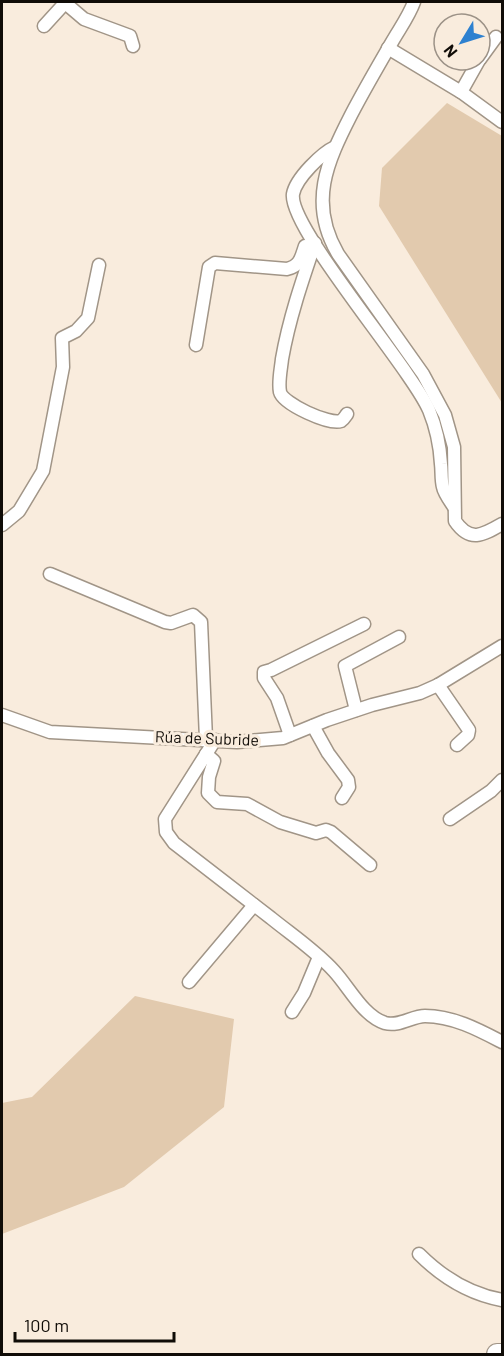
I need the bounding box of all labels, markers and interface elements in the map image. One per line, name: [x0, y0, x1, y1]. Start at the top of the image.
north arrow: [432, 12, 492, 72]
text: N: [439, 42, 461, 62]
street label: Rúa de Subride: [155, 726, 259, 749]
scale bar: [15, 1305, 174, 1343]
text: 100 m: [24, 1314, 69, 1336]

